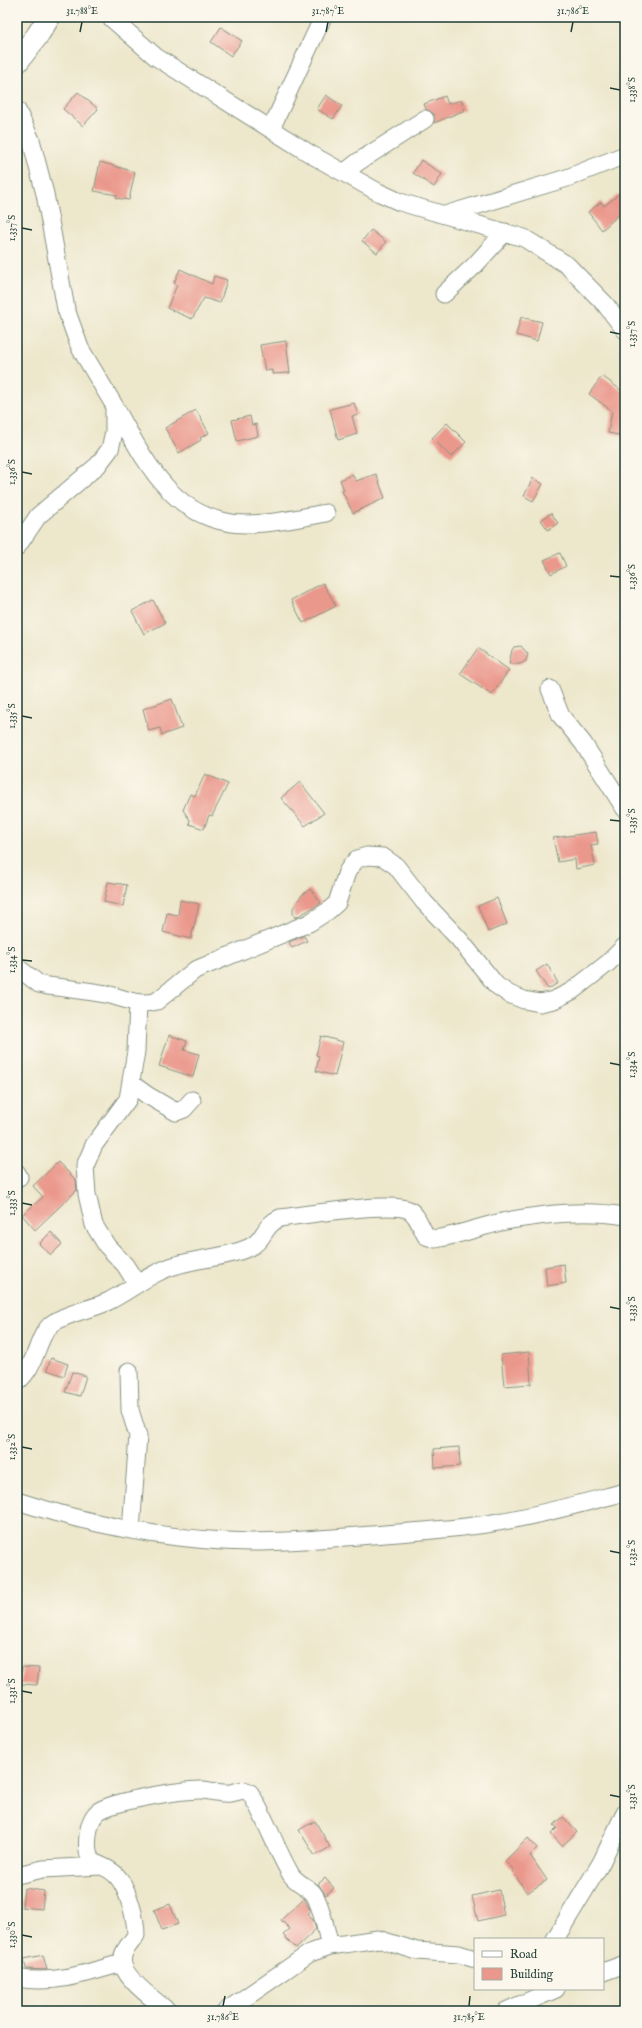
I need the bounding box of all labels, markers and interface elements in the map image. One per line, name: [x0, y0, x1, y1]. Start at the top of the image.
text: 31.788°E: [66, 5, 98, 18]
text: 31.787°E: [312, 5, 344, 18]
text: 31.786°E: [557, 5, 589, 18]
text: 1.338°S: [626, 77, 639, 103]
text: 1.337°S: [6, 215, 19, 241]
text: 1.337°S: [626, 321, 639, 347]
text: 1.336°S: [6, 459, 19, 485]
text: 1.336°S: [626, 564, 639, 590]
text: 1.335°S: [6, 703, 19, 729]
text: 1.335°S: [626, 808, 639, 834]
text: 1.334°S: [6, 947, 19, 973]
text: 1.334°S: [626, 1052, 639, 1078]
text: 1.333°S: [6, 1190, 19, 1216]
text: 1.333°S: [626, 1296, 639, 1322]
text: 1.332°S: [6, 1434, 19, 1460]
text: 1.332°S: [626, 1540, 639, 1566]
text: 1.331°S: [6, 1678, 19, 1704]
text: 1.331°S: [626, 1784, 639, 1810]
text: 1.330°S: [6, 1922, 19, 1948]
legend: [474, 1938, 604, 1990]
text: Road: [510, 1947, 538, 1962]
text: Building: [510, 1967, 554, 1982]
text: 31.786°E: [207, 2011, 239, 2024]
text: 31.785°E: [453, 2011, 485, 2024]

